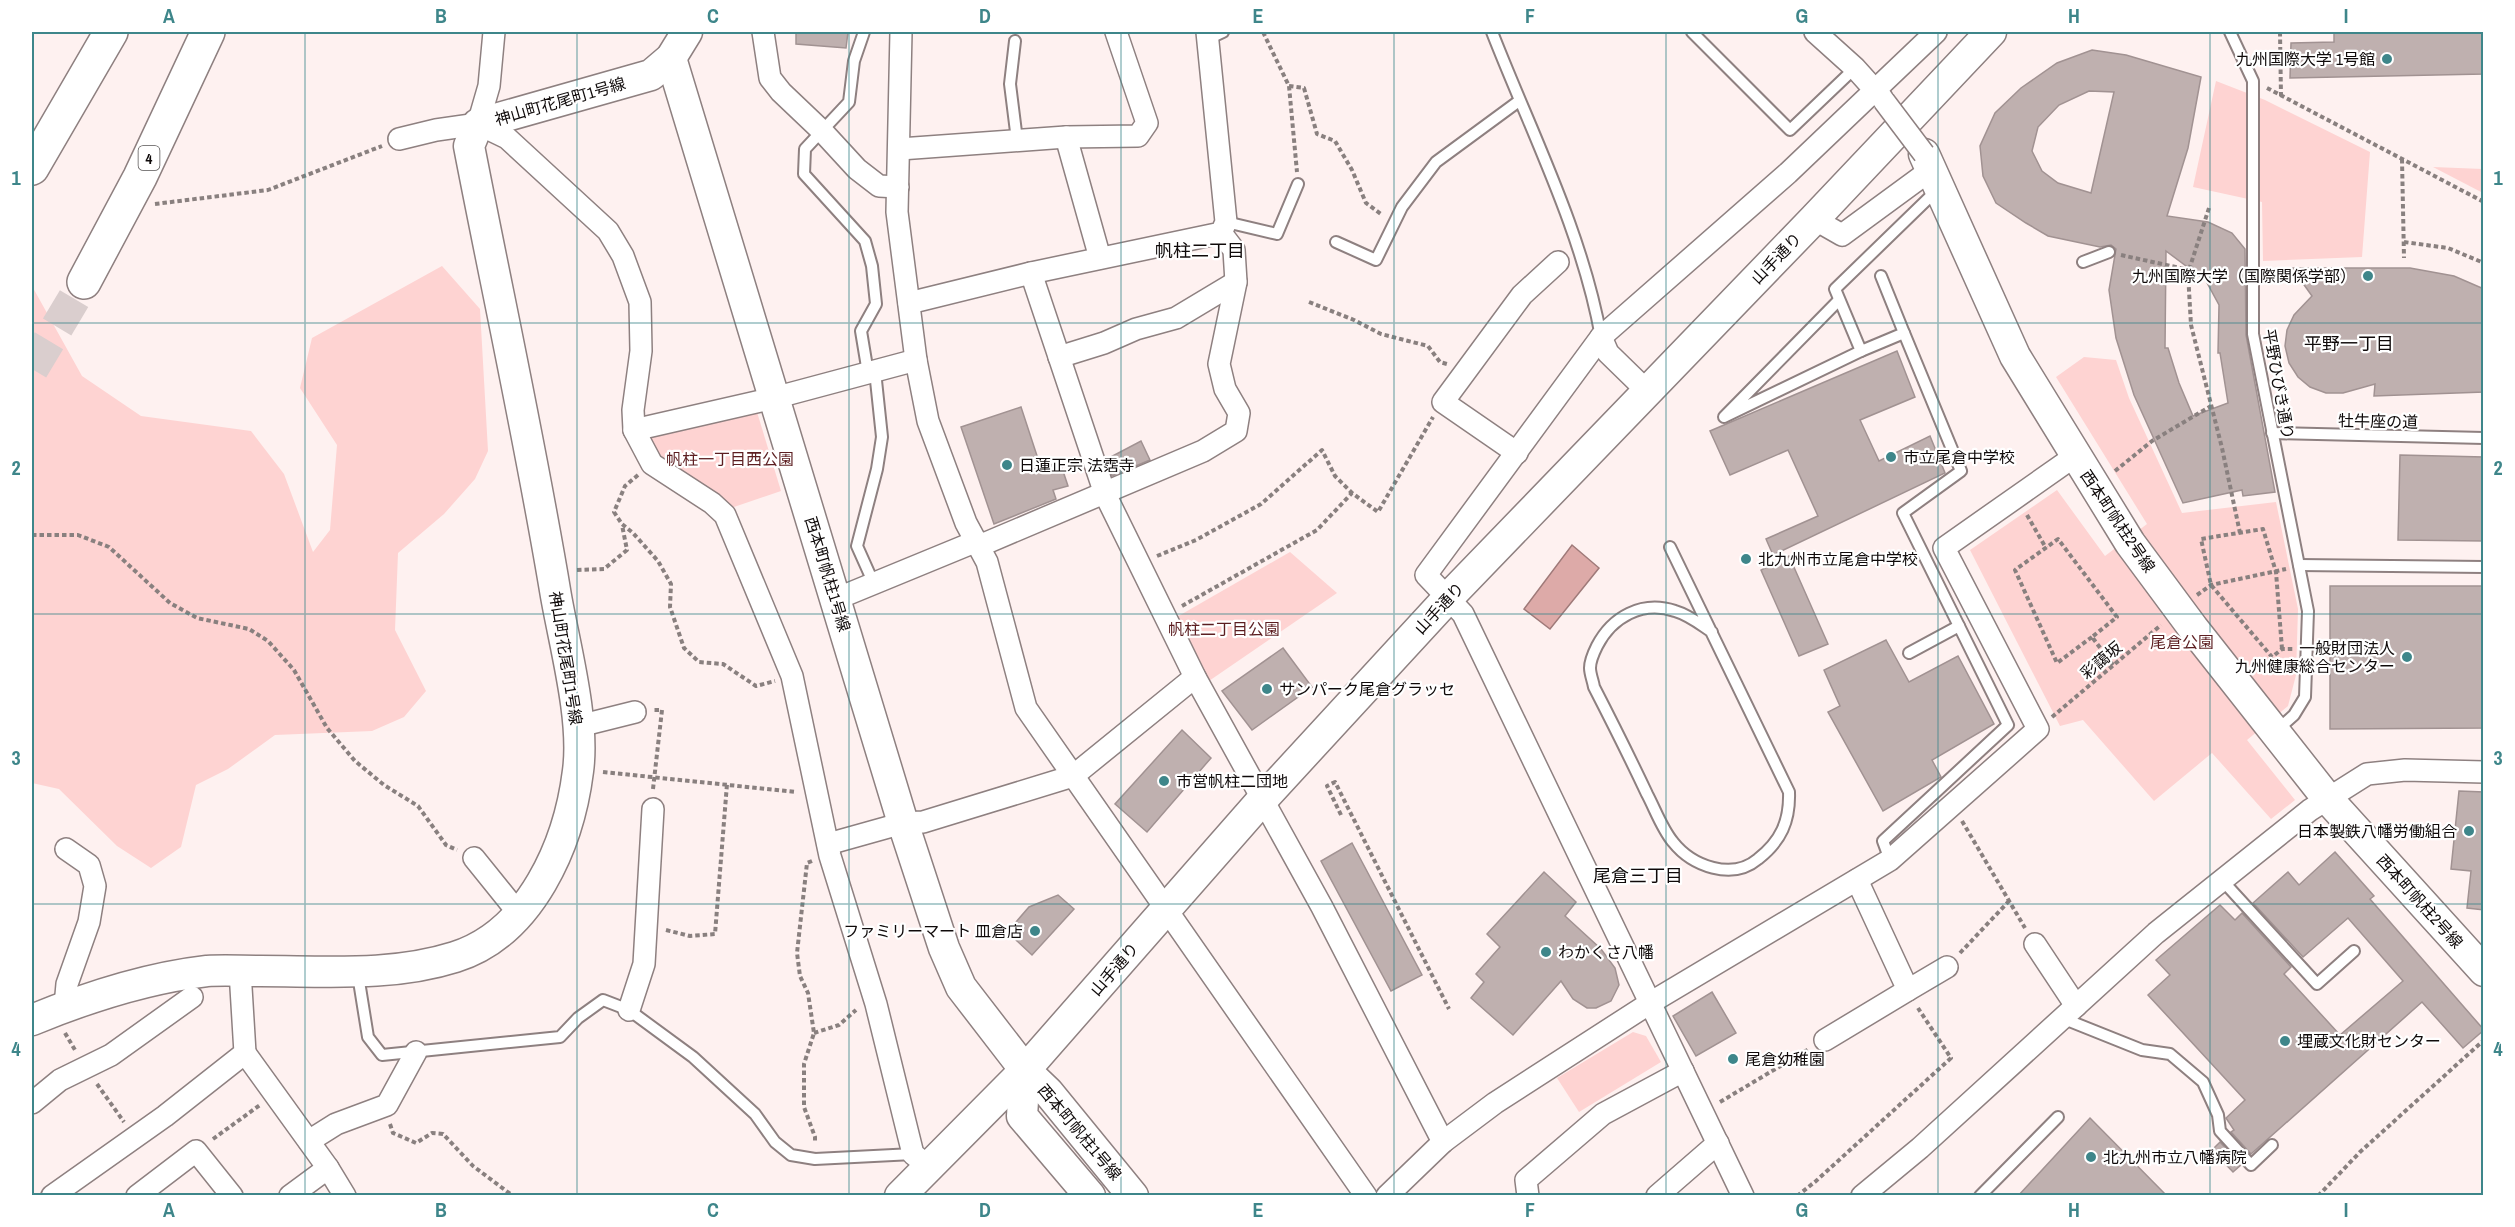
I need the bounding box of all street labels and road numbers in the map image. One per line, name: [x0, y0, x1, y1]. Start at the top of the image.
street label: 神山町花尾町1号線: [492, 72, 628, 130]
road number: 4: [138, 146, 160, 170]
street label: 山手通り: [1746, 227, 1806, 289]
street label: 平野ひびき通り: [2258, 327, 2300, 441]
street label: 牡牛座の道: [2338, 409, 2418, 433]
street label: 西本町帆柱2号線: [2076, 465, 2160, 577]
street label: 西本町帆柱1号線: [800, 514, 856, 634]
street label: 山手通り: [1409, 577, 1469, 639]
street label: 神山町花尾町1号線: [545, 589, 587, 727]
street label: 彩藹坂: [2076, 636, 2126, 684]
street label: 西本町帆柱2号線: [2372, 849, 2468, 953]
street label: 山手通り: [1085, 938, 1143, 1000]
street label: 西本町帆柱1号線: [1033, 1079, 1127, 1185]

